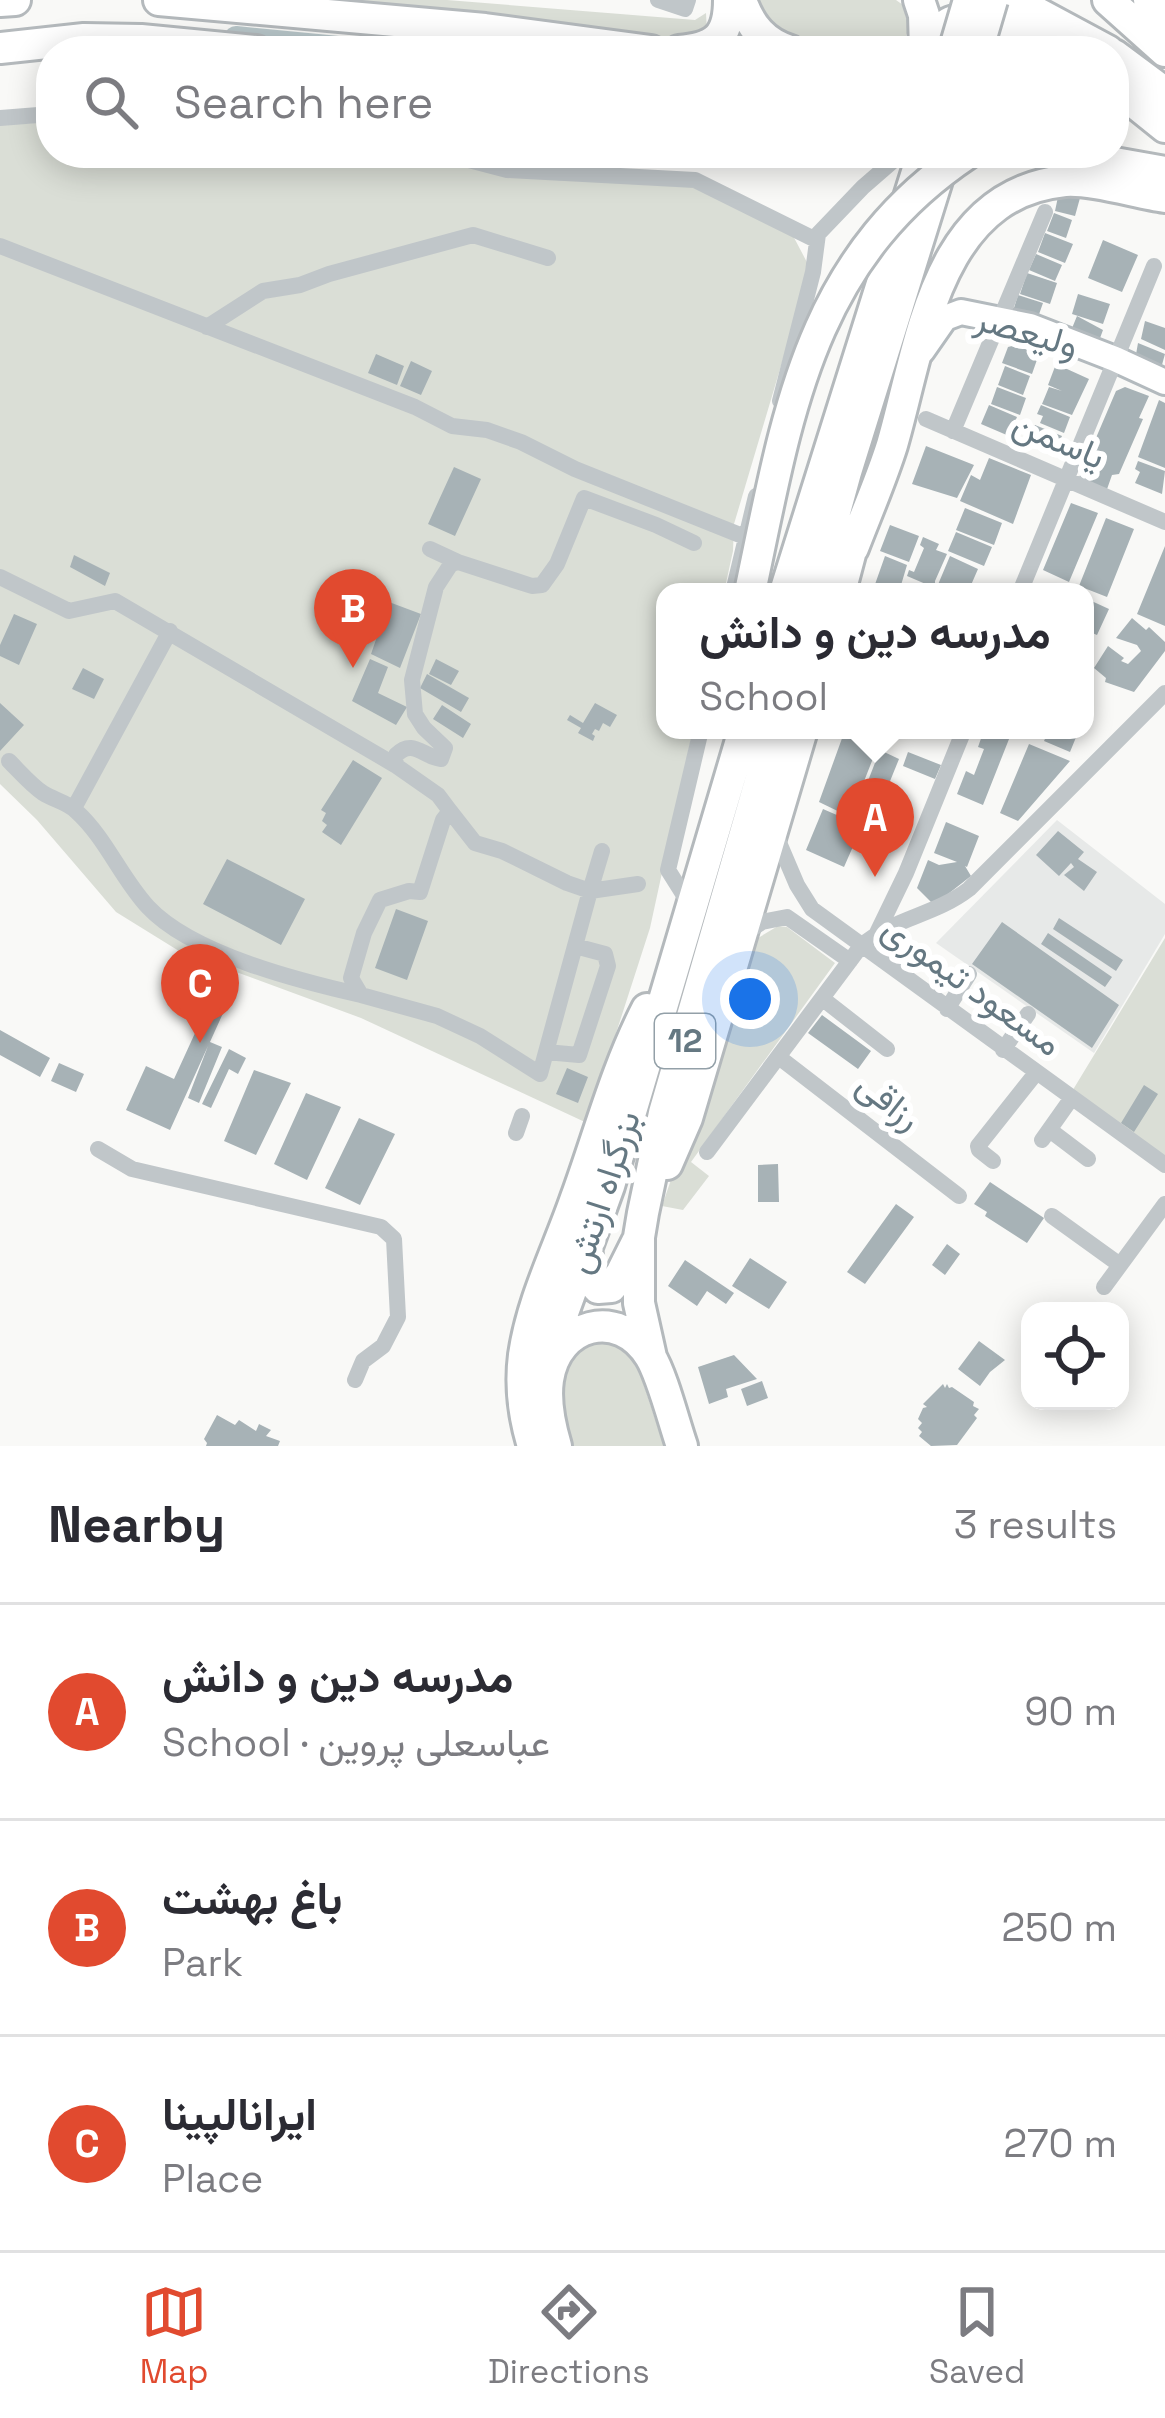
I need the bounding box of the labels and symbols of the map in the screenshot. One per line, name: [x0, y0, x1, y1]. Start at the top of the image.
street label: ولیعصر: [969, 295, 1084, 369]
street label: یاسمن: [1006, 400, 1112, 480]
pin: B: [314, 569, 392, 668]
pin: A: [836, 778, 914, 877]
street label: مسعود تیموری: [873, 905, 1071, 1067]
pin: C: [161, 944, 239, 1043]
your location: [720, 969, 780, 1029]
road number: 12: [655, 1014, 715, 1068]
street label: رزاقی: [847, 1061, 931, 1141]
street label: بزرگراه ارتش: [555, 1105, 651, 1279]

